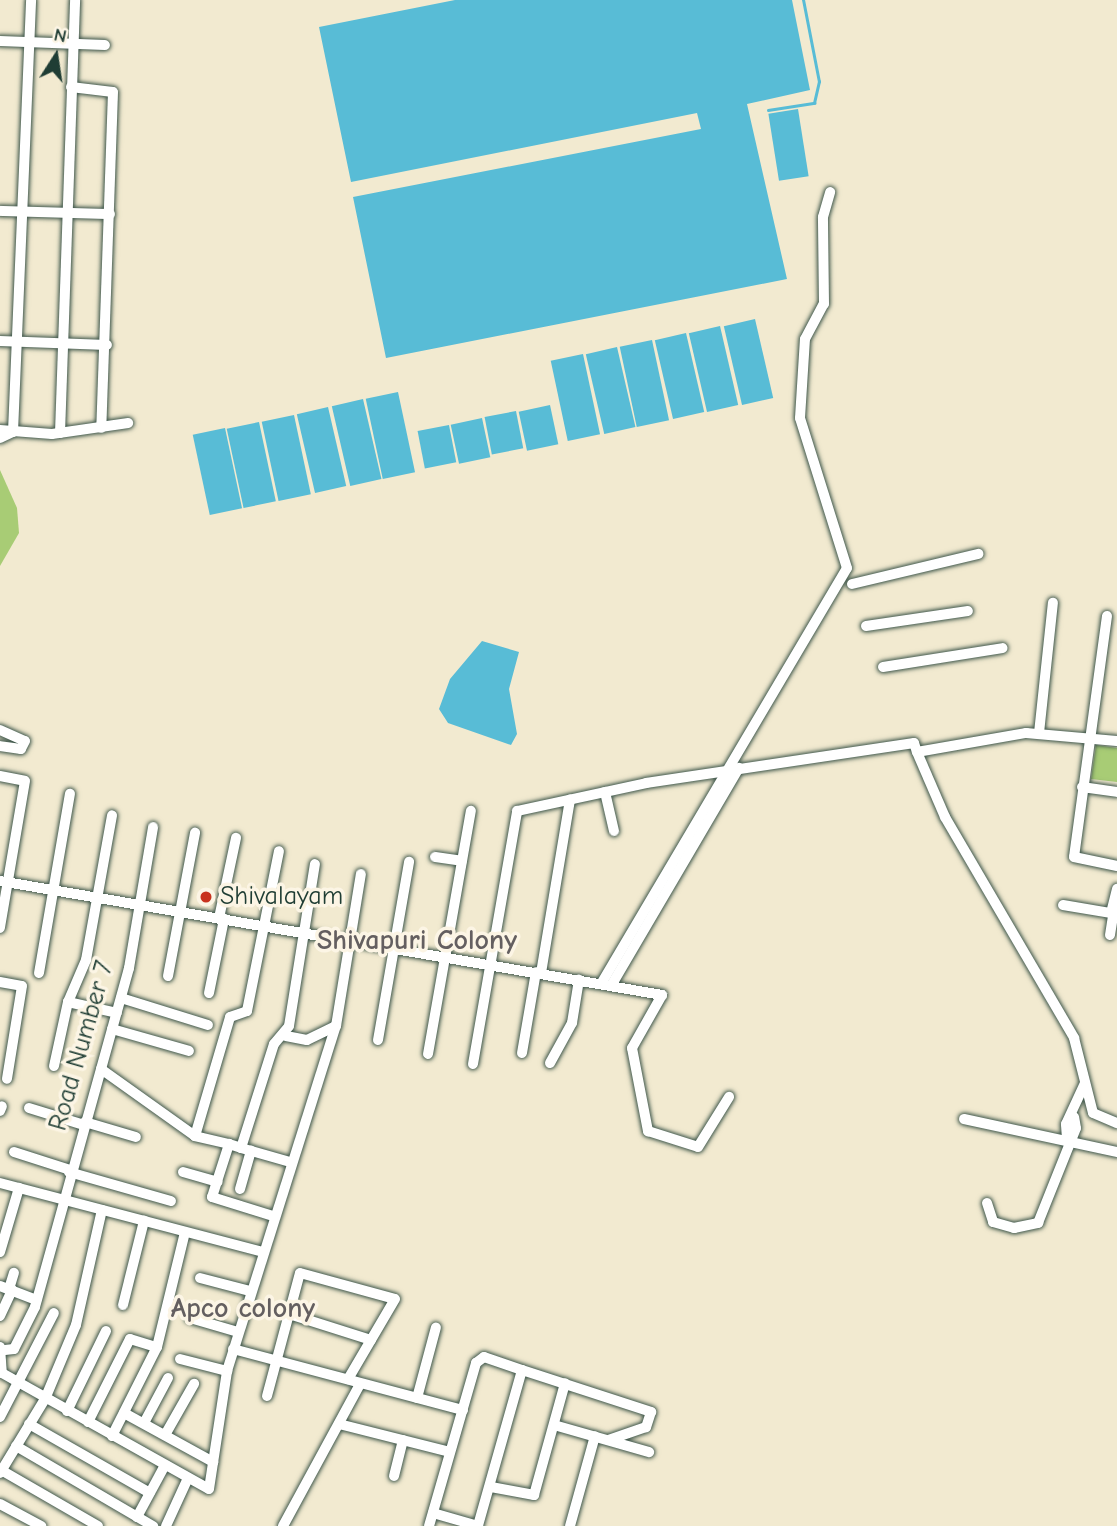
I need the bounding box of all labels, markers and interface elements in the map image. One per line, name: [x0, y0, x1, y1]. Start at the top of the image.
north arrow: [21, 21, 91, 91]
text: N: [52, 23, 69, 48]
place label: Shivalayam: [220, 881, 343, 913]
marker: Shivalayam: [198, 889, 214, 905]
district label: Shivapuri Colony: [317, 923, 517, 957]
street label: Road Number 7: [43, 958, 121, 1134]
district label: Apco colony: [171, 1291, 315, 1325]

